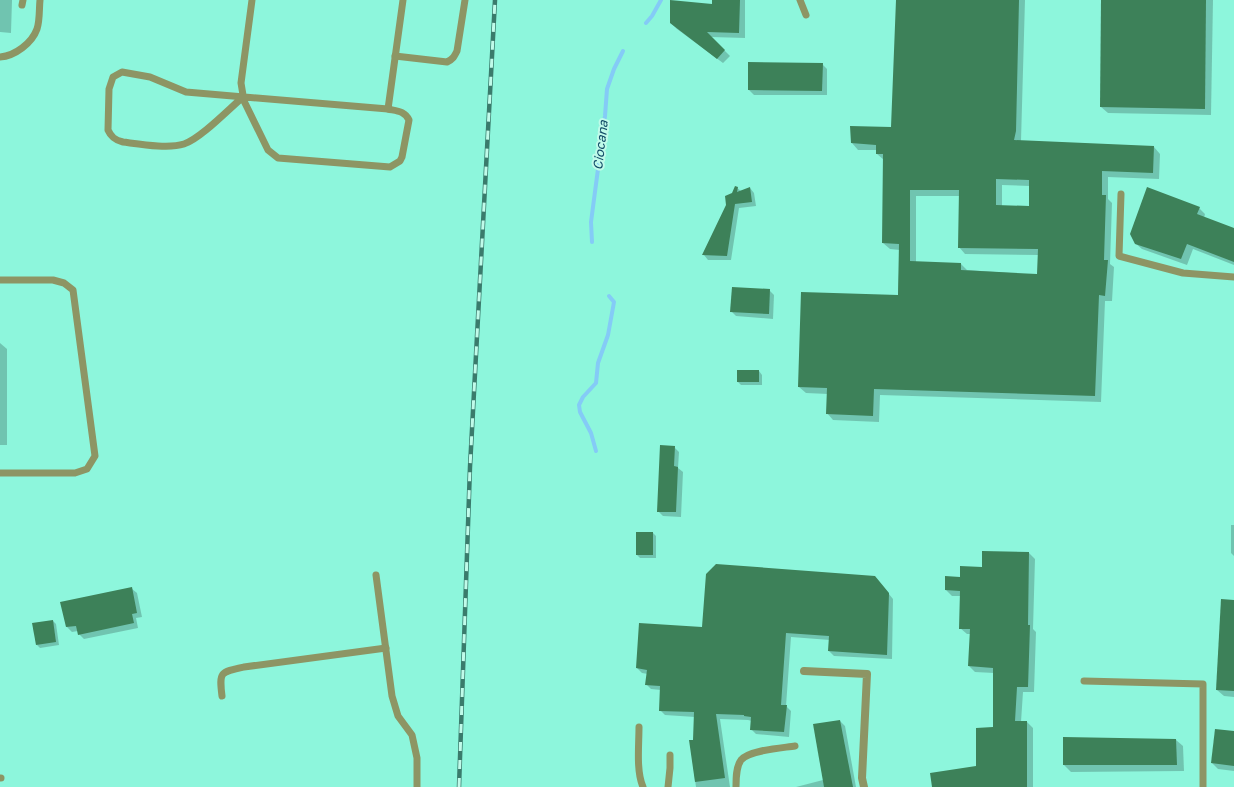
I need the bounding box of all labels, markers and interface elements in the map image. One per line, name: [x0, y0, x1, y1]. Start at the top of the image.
water label: Ciocana: [589, 119, 611, 171]

